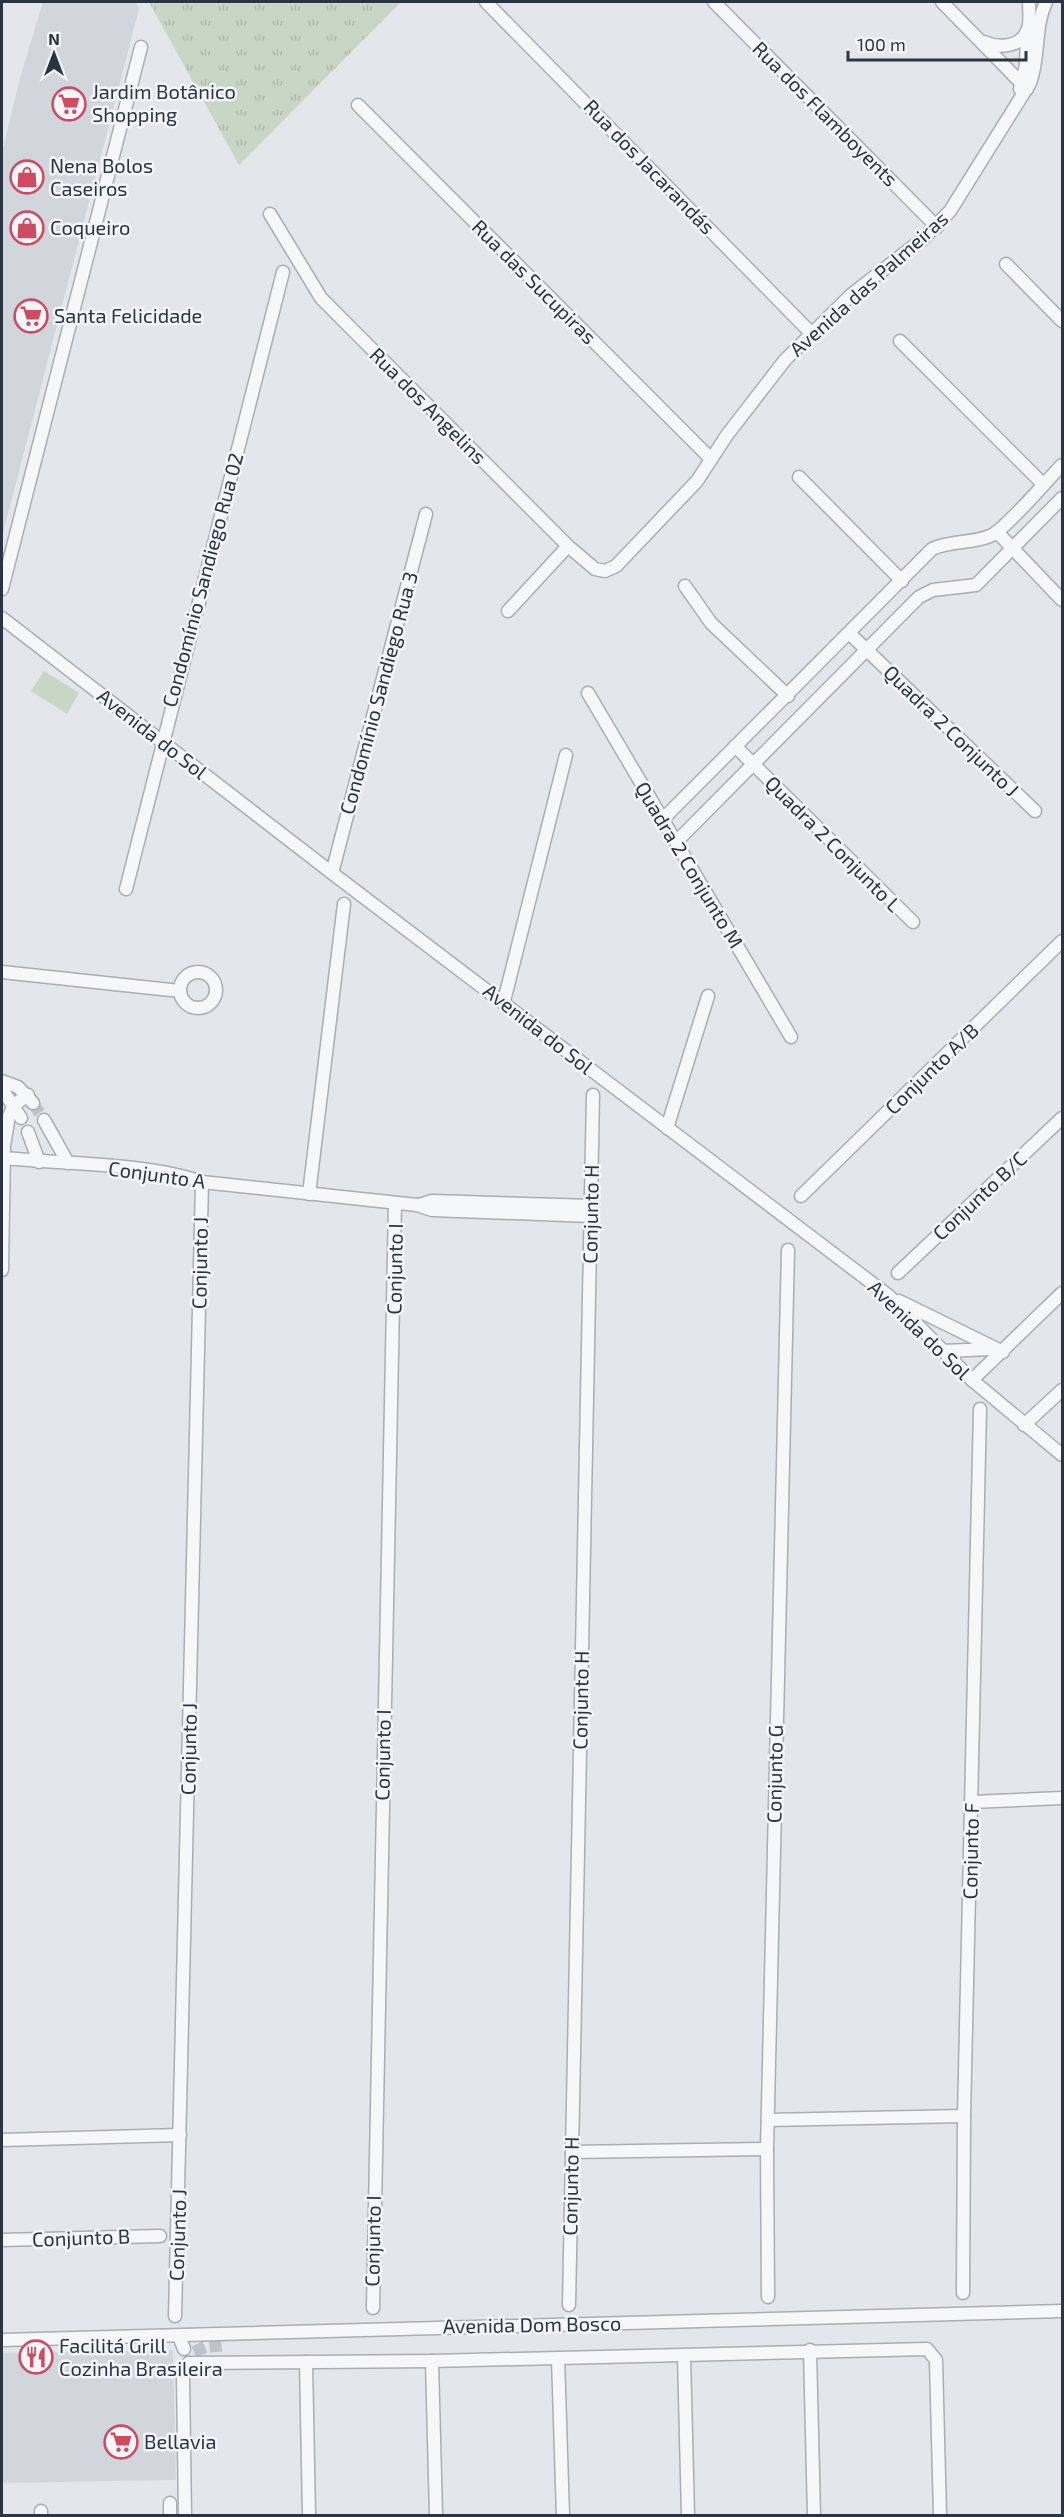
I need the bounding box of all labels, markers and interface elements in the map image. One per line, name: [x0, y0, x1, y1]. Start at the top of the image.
north arrow: [24, 24, 84, 84]
scale bar: [848, 24, 1026, 62]
text: N: [48, 29, 60, 48]
text: 100 m: [857, 33, 906, 55]
street label: Rua dos Flamboyents: [748, 36, 903, 191]
place label: Jardim Botânico Shopping: [92, 79, 236, 126]
supermarket icon: Jardim Botânico Shopping: [51, 86, 87, 122]
street label: Rua dos Jacarandás: [579, 94, 720, 239]
place label: Nena Bolos Caseiros: [50, 153, 153, 200]
shop icon: Nena Bolos Caseiros: [9, 159, 45, 195]
street label: Avenida das Palmeiras: [784, 206, 952, 361]
shop icon: Coqueiro: [9, 210, 45, 246]
street label: Rua das Sucupiras: [468, 214, 602, 348]
place label: Coqueiro: [50, 215, 130, 239]
supermarket icon: Santa Felicidade: [13, 298, 49, 334]
place label: Santa Felicidade: [54, 303, 202, 327]
street label: Rua dos Angelins: [366, 342, 492, 468]
street label: Condomínio Sandiego Rua 02: [156, 450, 248, 710]
street label: Condomínio Sandiego Rua 3: [334, 569, 422, 817]
street label: Quadra 2 Conjunto J: [879, 660, 1024, 801]
street label: Avenida do Sol: [93, 683, 212, 784]
street label: Quadra 2 Conjunto L: [761, 770, 907, 916]
street label: Quadra 2 Conjunto M: [631, 777, 749, 952]
street label: Avenida do Sol: [479, 978, 598, 1079]
street label: Conjunto A/B: [880, 1018, 983, 1119]
street label: Conjunto B/C: [927, 1146, 1031, 1245]
street label: Conjunto A: [107, 1155, 208, 1193]
street label: Conjunto H: [577, 1164, 603, 1264]
street label: Conjunto J: [186, 1217, 212, 1309]
street label: Conjunto I: [381, 1223, 407, 1315]
street label: Avenida do Sol: [864, 1275, 976, 1384]
street label: Conjunto H: [567, 1650, 593, 1750]
street label: Conjunto J: [175, 1703, 201, 1795]
street label: Conjunto I: [369, 1709, 395, 1801]
street label: Conjunto G: [761, 1725, 787, 1823]
street label: Conjunto F: [957, 1802, 983, 1899]
street label: Conjunto H: [557, 2136, 583, 2236]
street label: Conjunto J: [163, 2188, 191, 2281]
street label: Conjunto I: [359, 2195, 385, 2287]
street label: Conjunto B: [31, 2223, 130, 2251]
street label: Avenida Dom Bosco: [443, 2310, 621, 2338]
place label: Facilitá Grill Cozinha Brasileira: [59, 2333, 223, 2380]
restaurant icon: Facilitá Grill Cozinha Brasileira: [18, 2339, 54, 2375]
supermarket icon: Bellavia: [103, 2424, 139, 2460]
place label: Bellavia: [144, 2429, 217, 2453]

